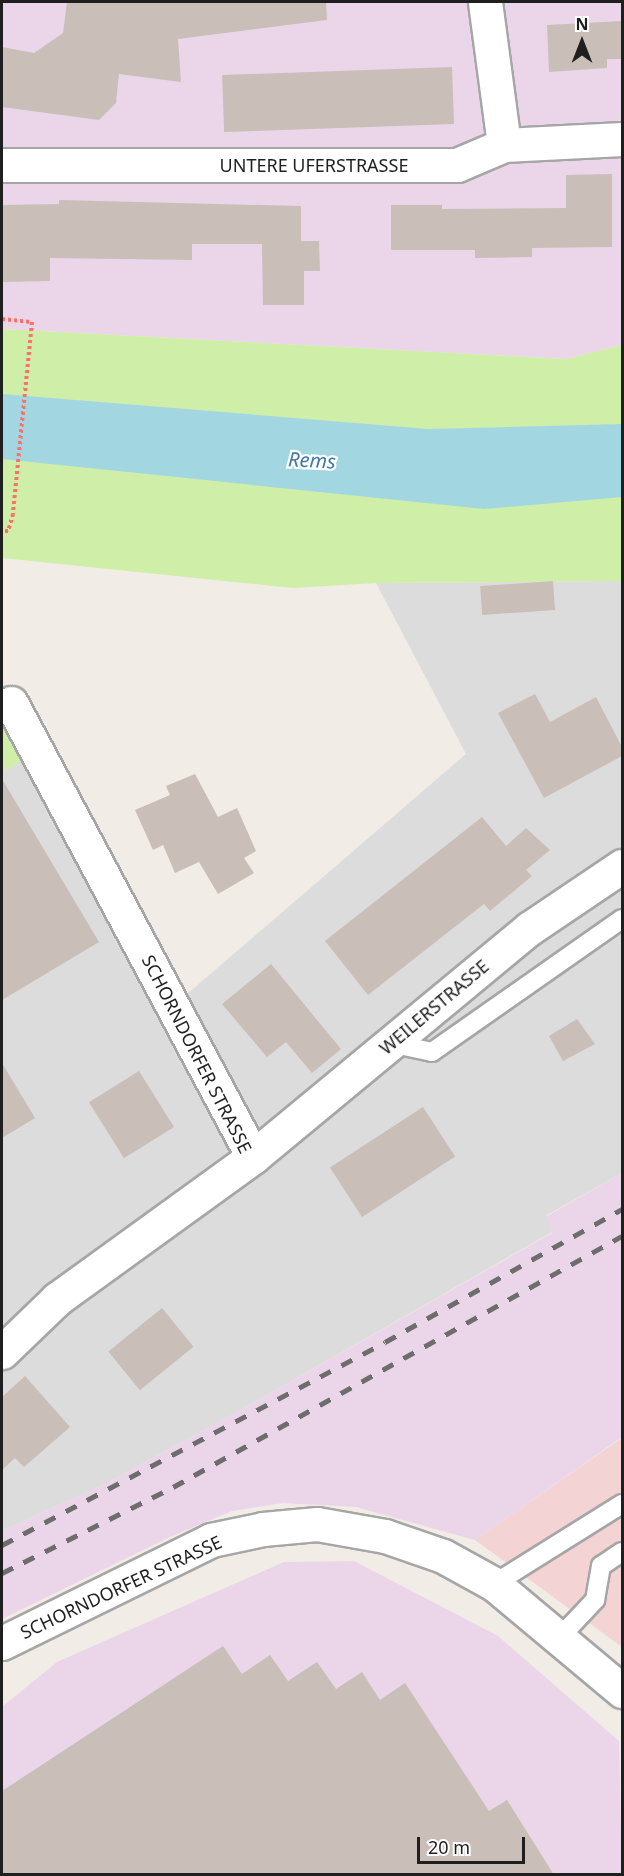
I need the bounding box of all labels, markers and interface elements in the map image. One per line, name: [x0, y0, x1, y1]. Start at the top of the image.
north arrow: [552, 12, 612, 72]
text: N: [575, 13, 589, 35]
street label: UNTERE UFERSTRASSE: [220, 154, 408, 176]
water label: Rems: [288, 447, 336, 473]
street label: SCHORNDORFER STRASSE: [138, 951, 256, 1157]
street label: WEILERSTRASSE: [375, 955, 493, 1059]
street label: SCHORNDORFER STRASSE: [17, 1531, 225, 1643]
scale bar: [420, 1825, 528, 1863]
text: 20 m: [428, 1835, 470, 1859]

